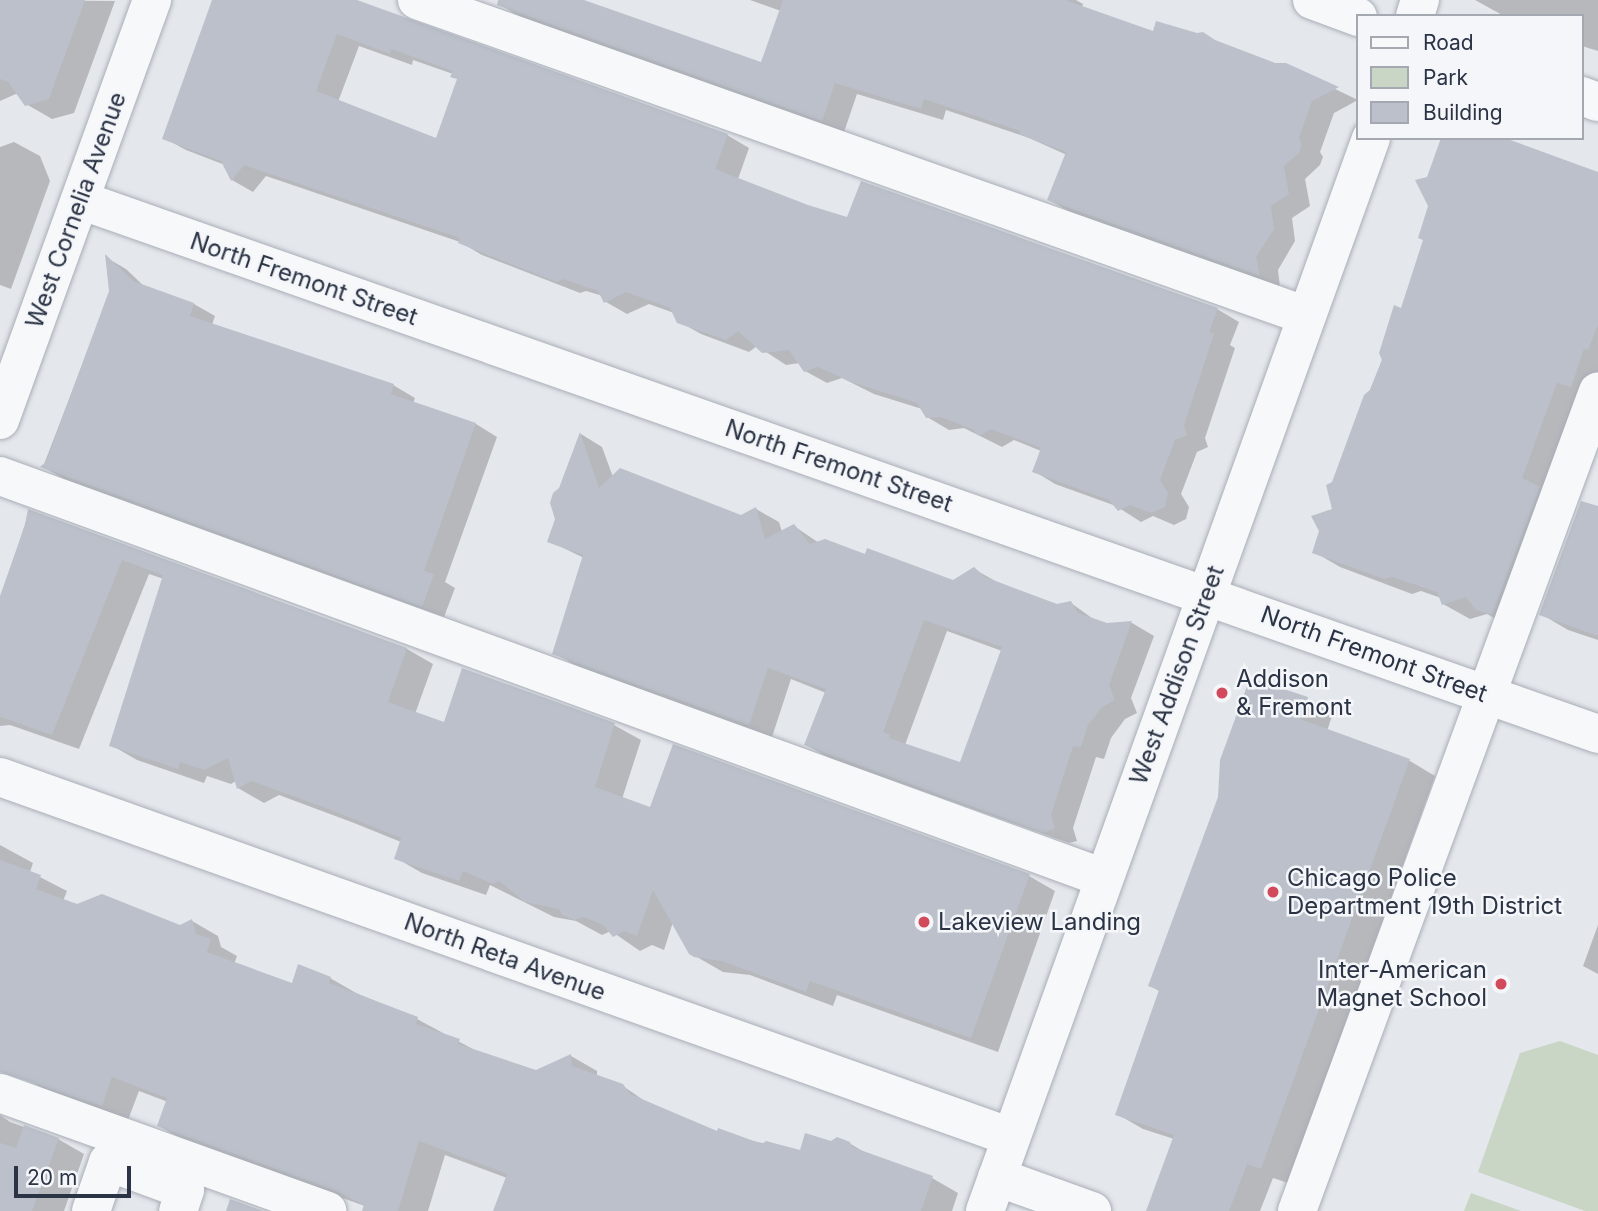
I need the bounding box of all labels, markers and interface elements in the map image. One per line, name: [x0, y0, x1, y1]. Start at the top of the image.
legend: [1356, 14, 1584, 140]
text: Road: [1423, 30, 1474, 55]
text: Park: [1423, 65, 1468, 90]
street label: West Cornelia Avenue: [20, 88, 132, 332]
text: Building: [1423, 100, 1503, 125]
street label: North Fremont Street: [186, 227, 422, 331]
street label: North Fremont Street: [721, 414, 957, 518]
street label: West Addison Street: [1124, 561, 1230, 789]
street label: North Fremont Street: [1257, 600, 1491, 708]
place label: Addison & Fremont: [1236, 665, 1352, 721]
marker: Addison & Fremont: [1214, 685, 1230, 701]
place label: Chicago Police Department 19th District: [1287, 864, 1562, 920]
marker: Chicago Police Department 19th District: [1265, 884, 1281, 900]
street label: North Reta Avenue: [400, 907, 610, 1007]
place label: Lakeview Landing: [938, 908, 1141, 936]
marker: Lakeview Landing: [916, 914, 932, 930]
place label: Inter-American Magnet School: [1316, 956, 1487, 1012]
marker: Inter-American Magnet School: [1493, 976, 1509, 992]
scale bar: [18, 1152, 135, 1196]
text: 20 m: [27, 1165, 77, 1190]

